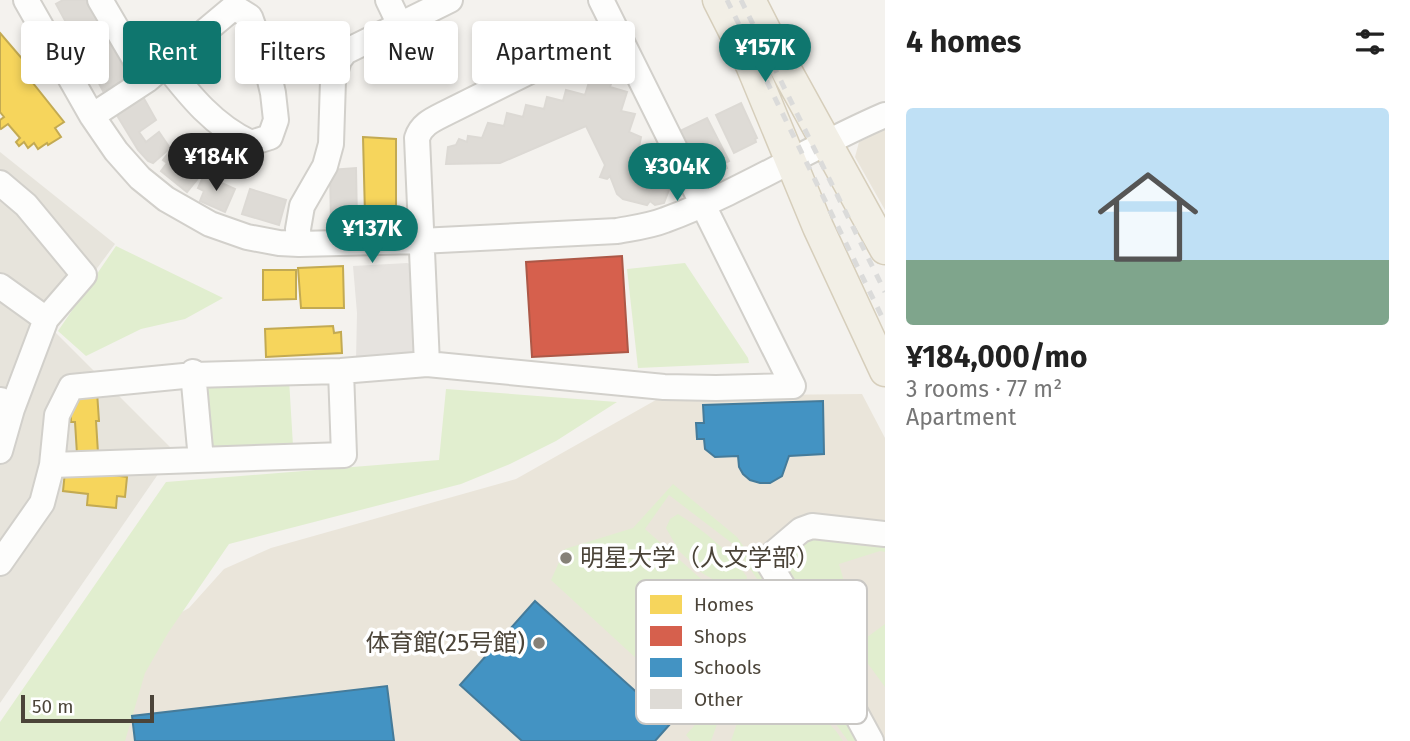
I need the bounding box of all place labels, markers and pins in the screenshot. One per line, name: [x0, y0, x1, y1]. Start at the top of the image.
pin: ¥157K: [716, 24, 814, 84]
pin: ¥184K: [167, 134, 265, 193]
pin: ¥304K: [628, 144, 726, 203]
pin: ¥137K: [323, 205, 421, 265]
place label: 明星大学（人文学部）: [580, 544, 820, 572]
marker: 明星大学（人文学部）: [558, 550, 574, 566]
place label: 体育館(25号館): [366, 629, 525, 657]
marker: 体育館(25号館): [531, 635, 547, 651]

